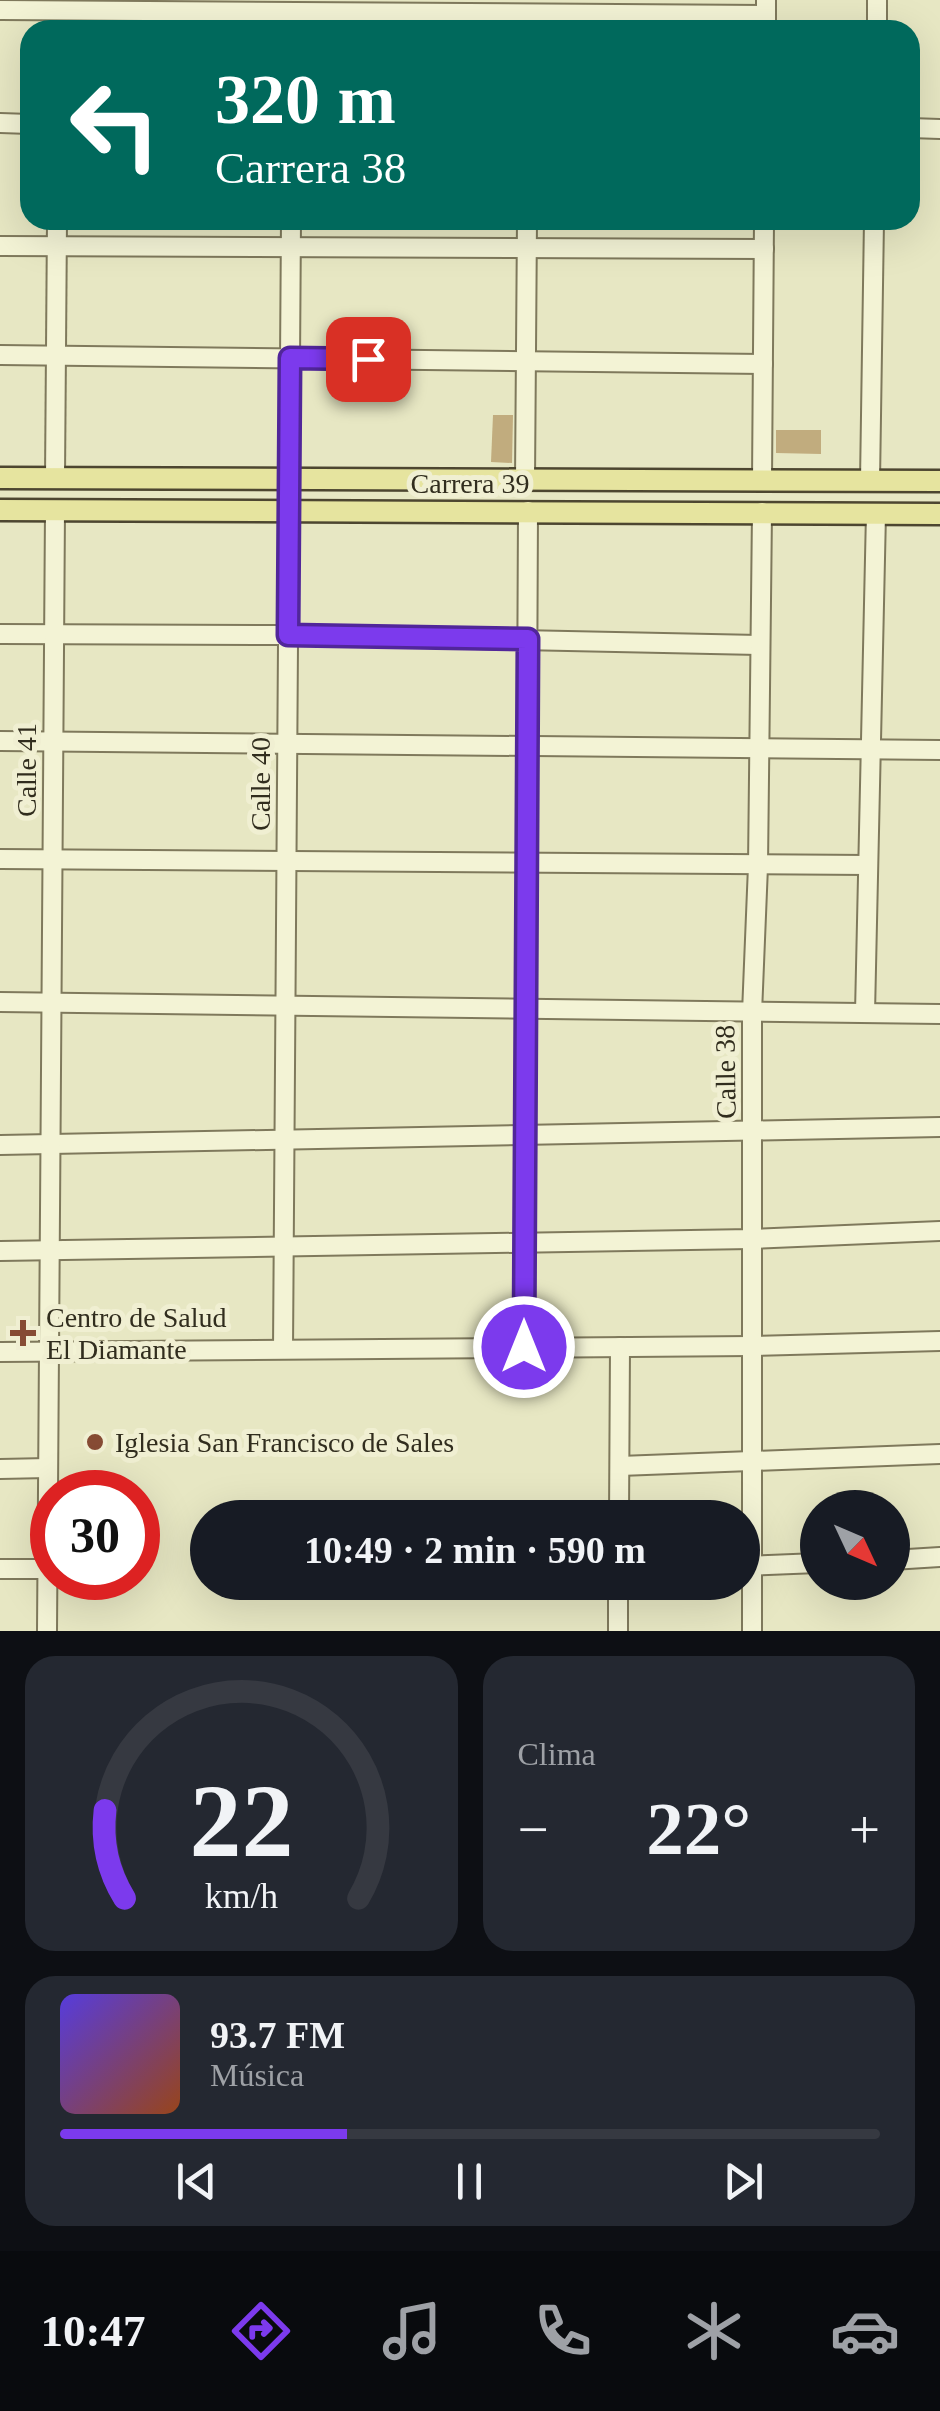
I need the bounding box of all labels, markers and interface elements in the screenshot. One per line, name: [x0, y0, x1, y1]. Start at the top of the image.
icon: left: [50, 60, 180, 190]
text: 320 m: [215, 61, 396, 138]
text: Carrera 38: [215, 143, 406, 193]
pin: [326, 317, 411, 402]
icon: arrive: [341, 332, 396, 387]
street label: Carrera 39: [411, 468, 529, 499]
street label: Calle 41: [11, 723, 42, 817]
street label: Calle 40: [245, 737, 276, 831]
street label: Calle 38: [709, 1025, 742, 1119]
position arrow: [472, 1295, 576, 1399]
place label: Centro de Salud El Diamante: [46, 1302, 226, 1365]
marker: Centro de Salud El Diamante: [10, 1320, 36, 1346]
place label: Iglesia San Francisco de Sales: [115, 1427, 454, 1458]
marker: Iglesia San Francisco de Sales: [84, 1431, 106, 1453]
speed limit sign: 30: [30, 1470, 160, 1600]
north arrow: [800, 1490, 910, 1600]
map controls: [800, 1490, 910, 1600]
text: 10:49 · 2 min · 590 m: [304, 1529, 646, 1571]
text: Clima: [518, 1736, 596, 1772]
text: 22: [189, 1763, 293, 1878]
text: 22°: [646, 1787, 751, 1870]
text: −: [518, 1799, 549, 1860]
text: +: [849, 1799, 880, 1860]
text: km/h: [205, 1876, 278, 1916]
text: 93.7 FM: [210, 2014, 345, 2056]
text: Música: [210, 2057, 304, 2093]
icon: previous: [169, 2154, 224, 2209]
icon: pause: [442, 2154, 497, 2209]
icon: next: [716, 2154, 771, 2209]
icon: directions: [226, 2296, 296, 2366]
icon: music: [377, 2296, 447, 2366]
icon: phone: [528, 2296, 598, 2366]
icon: climate: [679, 2296, 749, 2366]
icon: car: [830, 2296, 900, 2366]
text: 10:47: [40, 2306, 145, 2356]

